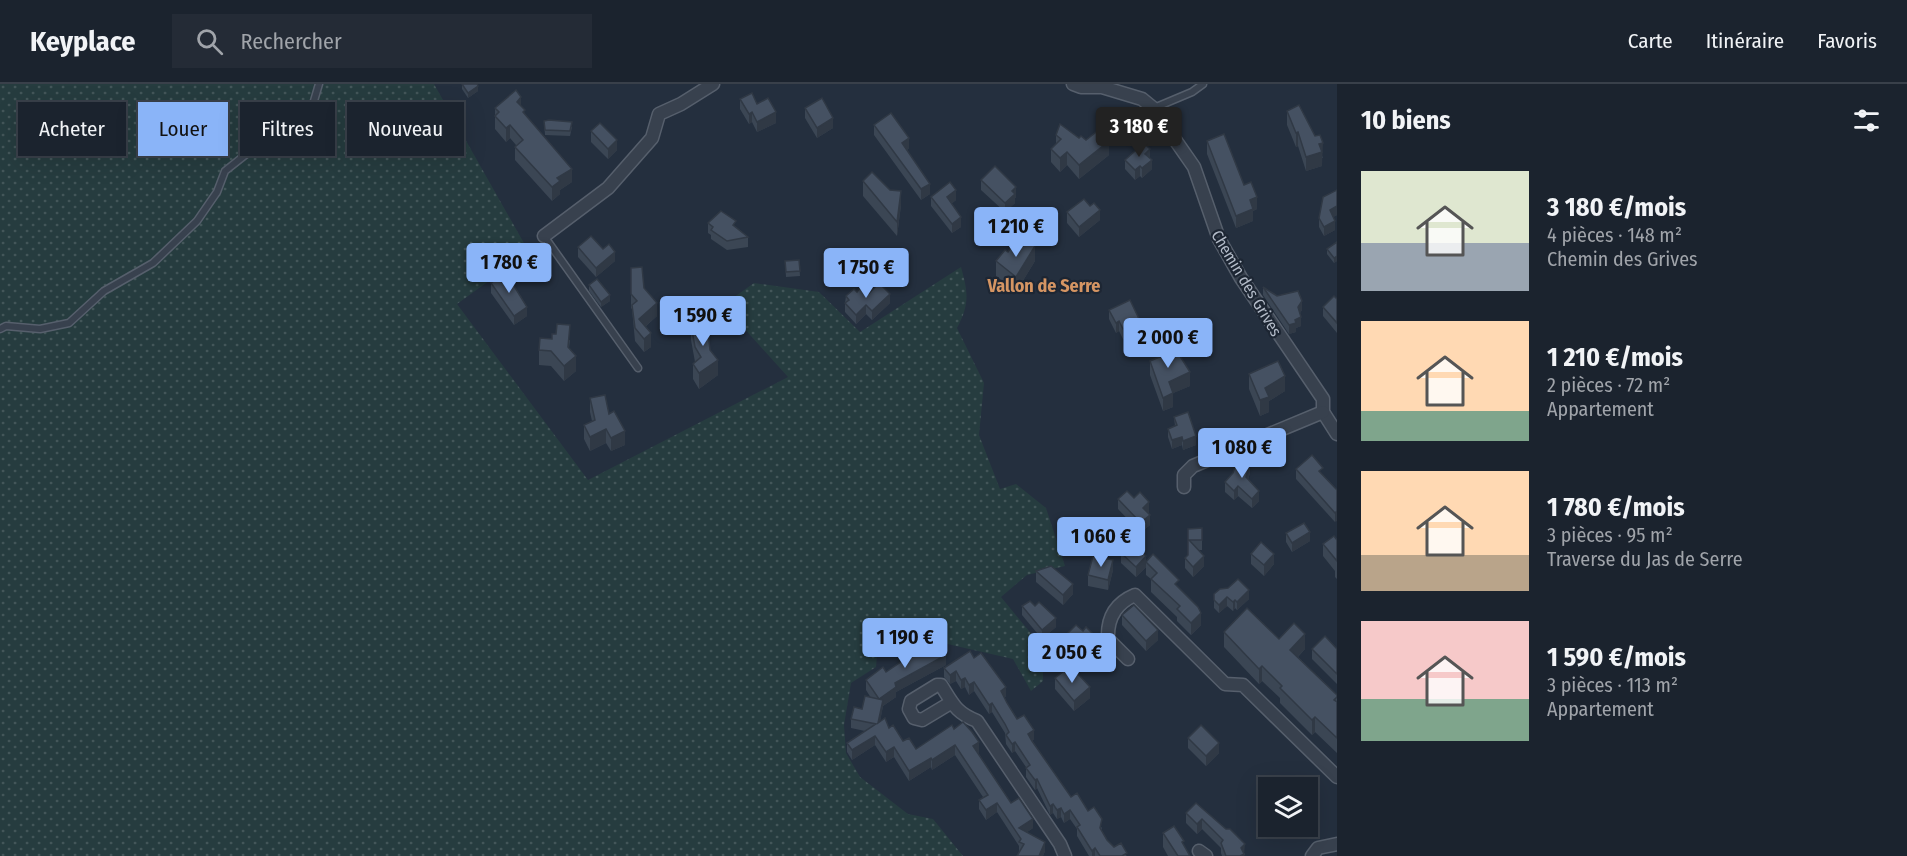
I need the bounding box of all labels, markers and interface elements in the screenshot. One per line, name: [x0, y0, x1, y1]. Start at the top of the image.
search box: [172, 14, 592, 68]
text: Keyplace: [30, 25, 136, 58]
icon: search: [193, 25, 226, 58]
text: Rechercher: [241, 28, 342, 55]
text: Carte: [1628, 28, 1673, 54]
text: Itinéraire: [1706, 28, 1784, 54]
text: Favoris: [1817, 28, 1877, 54]
chip: Acheter: [18, 102, 126, 156]
chip: Louer: [138, 102, 228, 156]
chip: Filtres: [240, 102, 335, 156]
chip: Nouveau: [347, 102, 464, 156]
icon: filters: [1850, 104, 1883, 137]
text: 10 biens: [1361, 105, 1451, 136]
pin: 3 180 €: [1084, 107, 1194, 158]
text: 3 180 €: [1110, 114, 1168, 138]
text: 3 180 €/mois: [1547, 192, 1686, 223]
icon: home: [1409, 195, 1481, 267]
pin: 1 210 €: [961, 207, 1071, 258]
text: 1 210 €: [988, 214, 1044, 238]
text: 4 pièces · 148 m²: [1547, 223, 1682, 247]
street label: Chemin des Grives: [1207, 227, 1286, 340]
pin: 1 780 €: [454, 243, 564, 294]
text: Chemin des Grives: [1547, 247, 1698, 271]
pin: 1 750 €: [811, 248, 921, 299]
text: 1 780 €: [480, 250, 538, 274]
text: 1 750 €: [838, 255, 894, 279]
district label: Vallon de Serre: [987, 275, 1100, 297]
pin: 1 590 €: [648, 296, 758, 347]
text: 1 590 €: [674, 303, 732, 327]
pin: 2 000 €: [1113, 318, 1223, 369]
text: 2 000 €: [1137, 325, 1199, 349]
text: 1 210 €/mois: [1547, 342, 1683, 373]
icon: home: [1409, 345, 1481, 417]
text: 2 pièces · 72 m²: [1547, 373, 1670, 397]
text: Appartement: [1547, 397, 1654, 421]
pin: 1 080 €: [1187, 428, 1297, 479]
text: 1 080 €: [1212, 435, 1272, 459]
text: 1 780 €/mois: [1547, 492, 1685, 523]
icon: home: [1409, 495, 1481, 567]
pin: 1 060 €: [1046, 517, 1156, 568]
text: 3 pièces · 95 m²: [1547, 523, 1673, 547]
text: 1 060 €: [1071, 524, 1131, 548]
text: Traverse du Jas de Serre: [1547, 547, 1743, 571]
pin: 1 190 €: [850, 618, 960, 669]
text: 1 190 €: [876, 625, 934, 649]
pin: 2 050 €: [1017, 633, 1127, 684]
text: 2 050 €: [1042, 640, 1102, 664]
text: 1 590 €/mois: [1547, 642, 1686, 673]
icon: home: [1409, 645, 1481, 717]
text: 3 pièces · 113 m²: [1547, 673, 1678, 697]
text: Appartement: [1547, 697, 1654, 721]
map controls: [1258, 777, 1318, 837]
button: layers: [1258, 777, 1318, 837]

